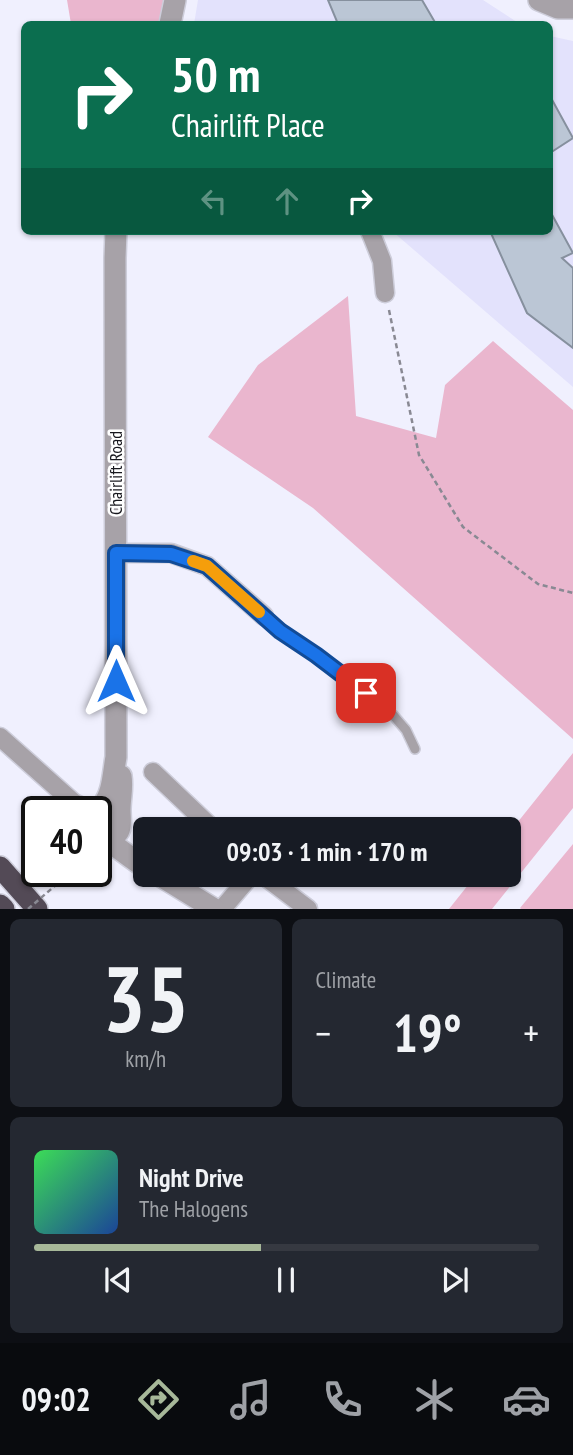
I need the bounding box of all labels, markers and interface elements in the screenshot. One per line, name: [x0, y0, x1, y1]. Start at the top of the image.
text: 50 m: [171, 42, 260, 106]
icon: right: [56, 49, 147, 140]
text: Chairlift Place: [171, 104, 325, 146]
icon: left: [195, 182, 233, 220]
icon: ahead: [268, 182, 306, 220]
icon: right: [341, 182, 379, 220]
street label: Chairlift Road: [104, 431, 127, 515]
position arrow: [79, 644, 153, 718]
pin: [336, 663, 396, 723]
icon: arrive: [347, 674, 385, 712]
speed limit sign: 40: [21, 796, 112, 887]
text: 09:03 · 1 min · 170 m: [227, 835, 427, 868]
text: 35: [102, 939, 189, 1057]
text: Climate: [316, 965, 376, 994]
text: 19°: [393, 999, 462, 1066]
text: −: [316, 1008, 331, 1057]
text: +: [523, 1008, 539, 1057]
text: km/h: [125, 1044, 166, 1073]
text: Night Drive: [139, 1161, 244, 1194]
text: The Halogens: [139, 1194, 248, 1223]
icon: previous: [99, 1261, 137, 1299]
icon: pause: [267, 1261, 305, 1299]
icon: next: [436, 1261, 474, 1299]
icon: directions: [134, 1375, 183, 1424]
icon: music: [226, 1375, 275, 1424]
icon: phone: [318, 1375, 367, 1424]
icon: climate: [410, 1375, 459, 1424]
icon: car: [502, 1375, 551, 1424]
text: 09:02: [22, 1378, 91, 1420]

